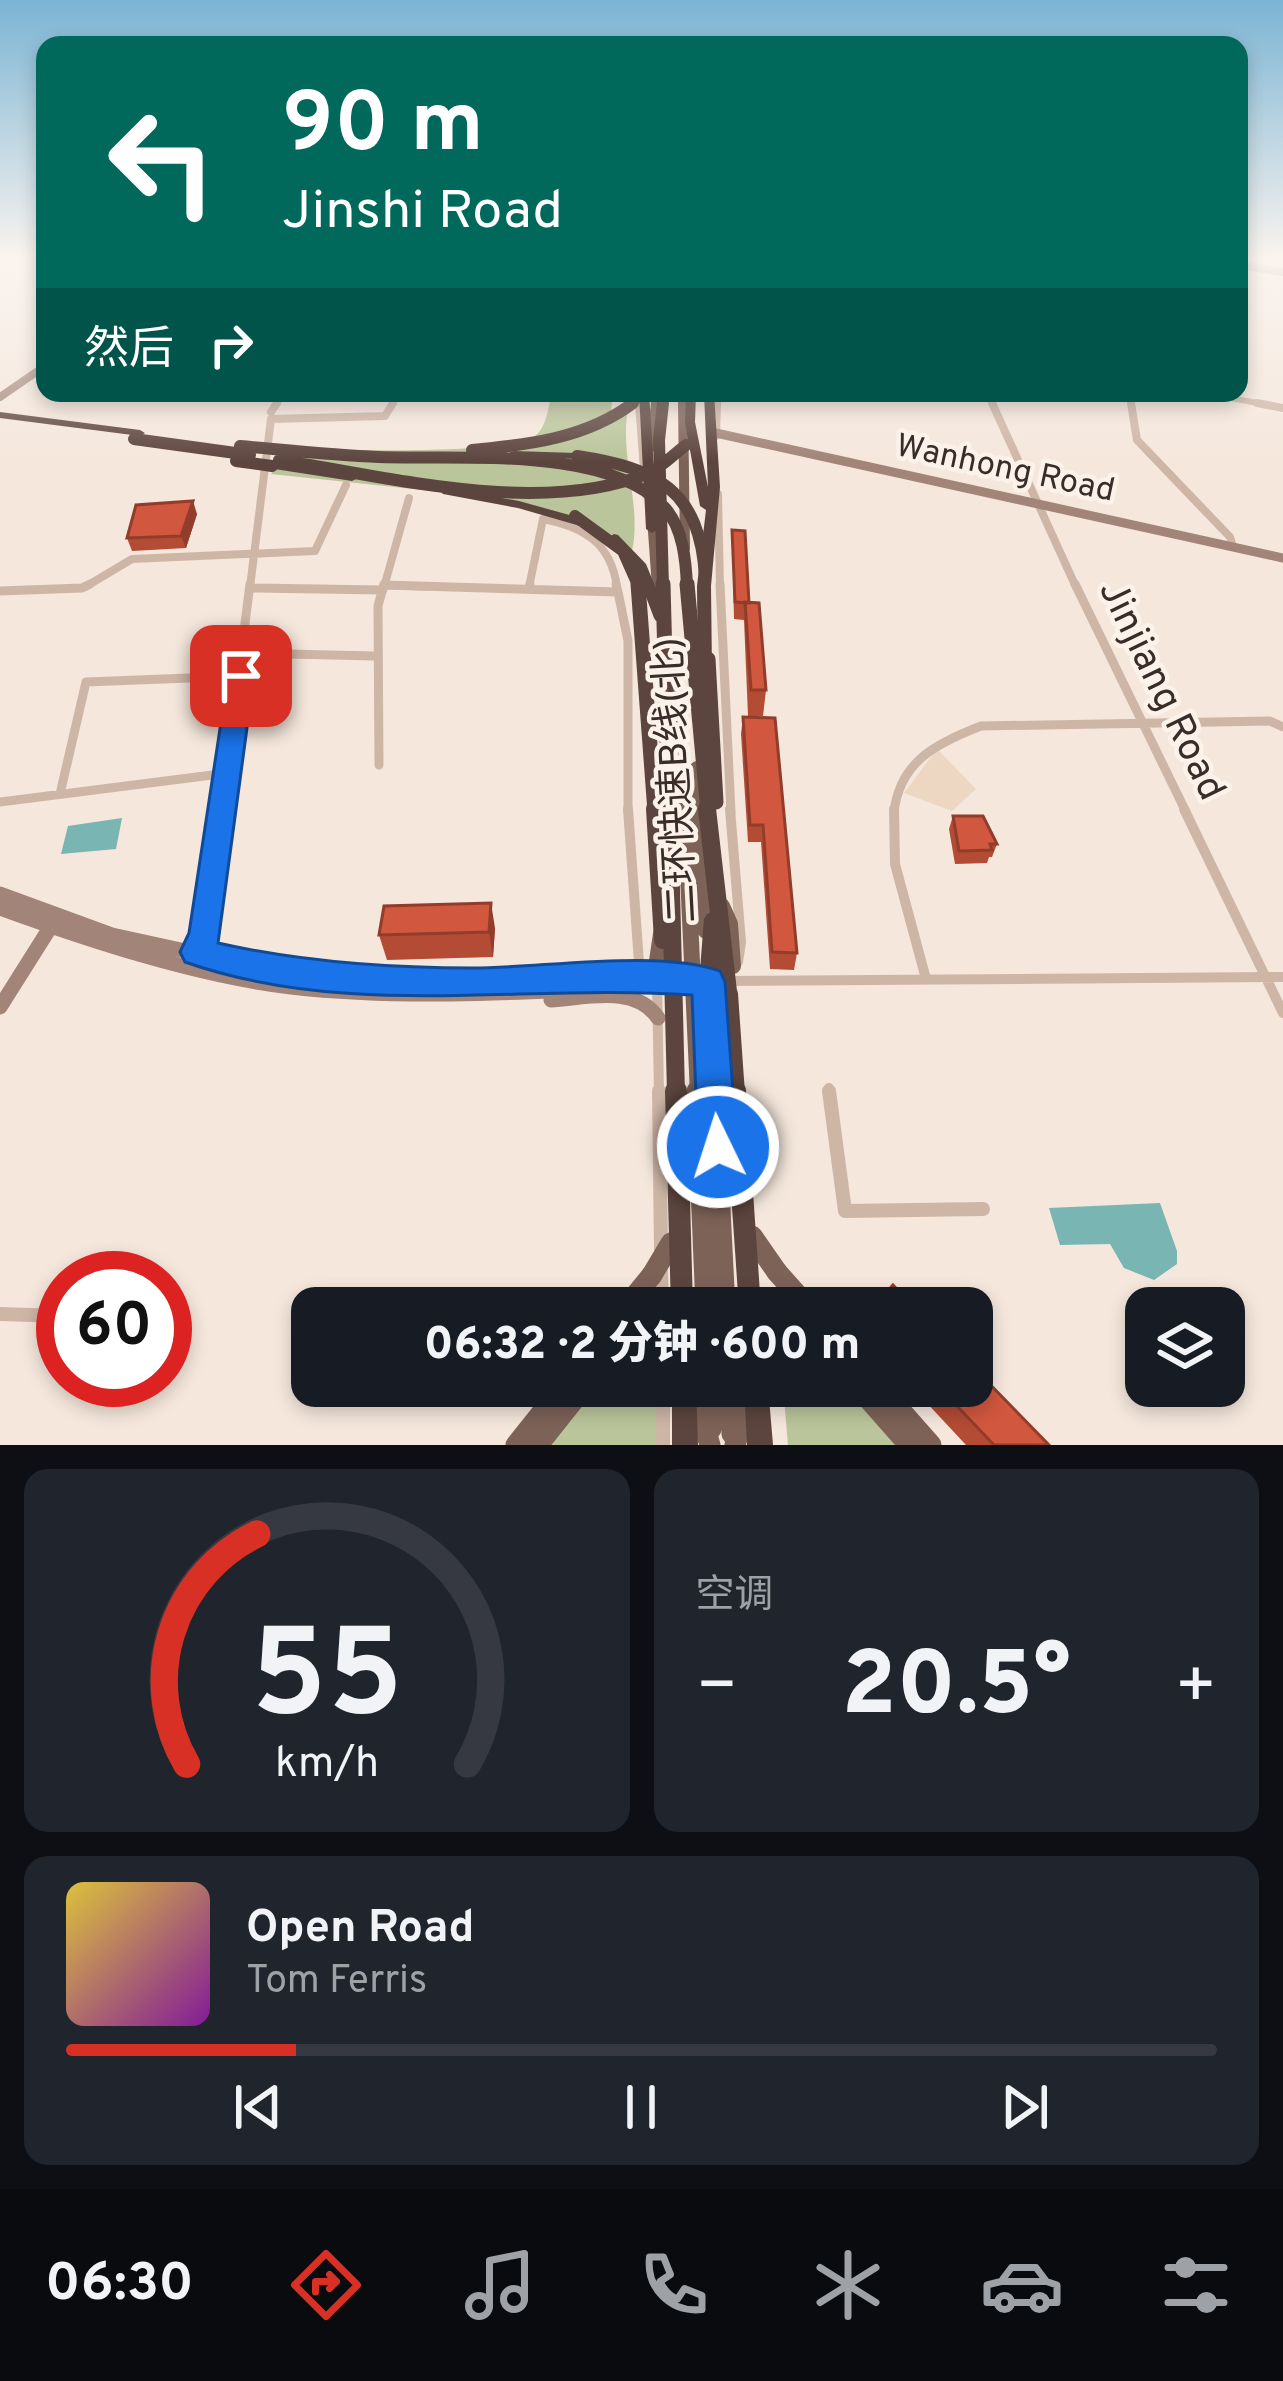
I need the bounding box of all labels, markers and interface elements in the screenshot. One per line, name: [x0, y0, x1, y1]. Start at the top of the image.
text: 90 m: [282, 75, 484, 181]
icon: left: [84, 84, 240, 240]
text: Jinshi Road: [282, 179, 563, 248]
icon: right: [198, 312, 264, 378]
text: 然后: [84, 323, 174, 380]
street label: Wanhong Road: [892, 426, 1118, 514]
street label: Jinjiang Road: [1086, 573, 1234, 809]
pin: [190, 625, 292, 727]
street label: 二环快速B线(北): [646, 636, 710, 924]
icon: arrive: [208, 643, 274, 709]
position arrow: [655, 1084, 781, 1210]
speed limit sign: 60: [36, 1251, 192, 1407]
map controls: [1125, 1287, 1245, 1407]
button: layers: [1125, 1287, 1245, 1407]
text: 06:32 · 2 分钟 · 600 m: [424, 1318, 860, 1375]
text: 空调: [696, 1573, 774, 1622]
text: 55: [250, 1603, 403, 1761]
text: 20.5°: [842, 1633, 1071, 1746]
text: −: [696, 1648, 738, 1731]
text: +: [1174, 1648, 1217, 1731]
text: km/h: [275, 1737, 379, 1791]
text: Open Road: [246, 1901, 474, 1958]
text: Tom Ferris: [246, 1958, 427, 2007]
icon: previous: [225, 2074, 291, 2140]
icon: pause: [608, 2074, 674, 2140]
icon: next: [992, 2074, 1058, 2140]
icon: directions: [284, 2243, 368, 2327]
icon: music: [458, 2243, 542, 2327]
icon: phone: [632, 2243, 716, 2327]
icon: climate: [806, 2243, 890, 2327]
icon: car: [980, 2243, 1064, 2327]
icon: filters: [1154, 2243, 1238, 2327]
text: 06:30: [45, 2251, 194, 2320]

